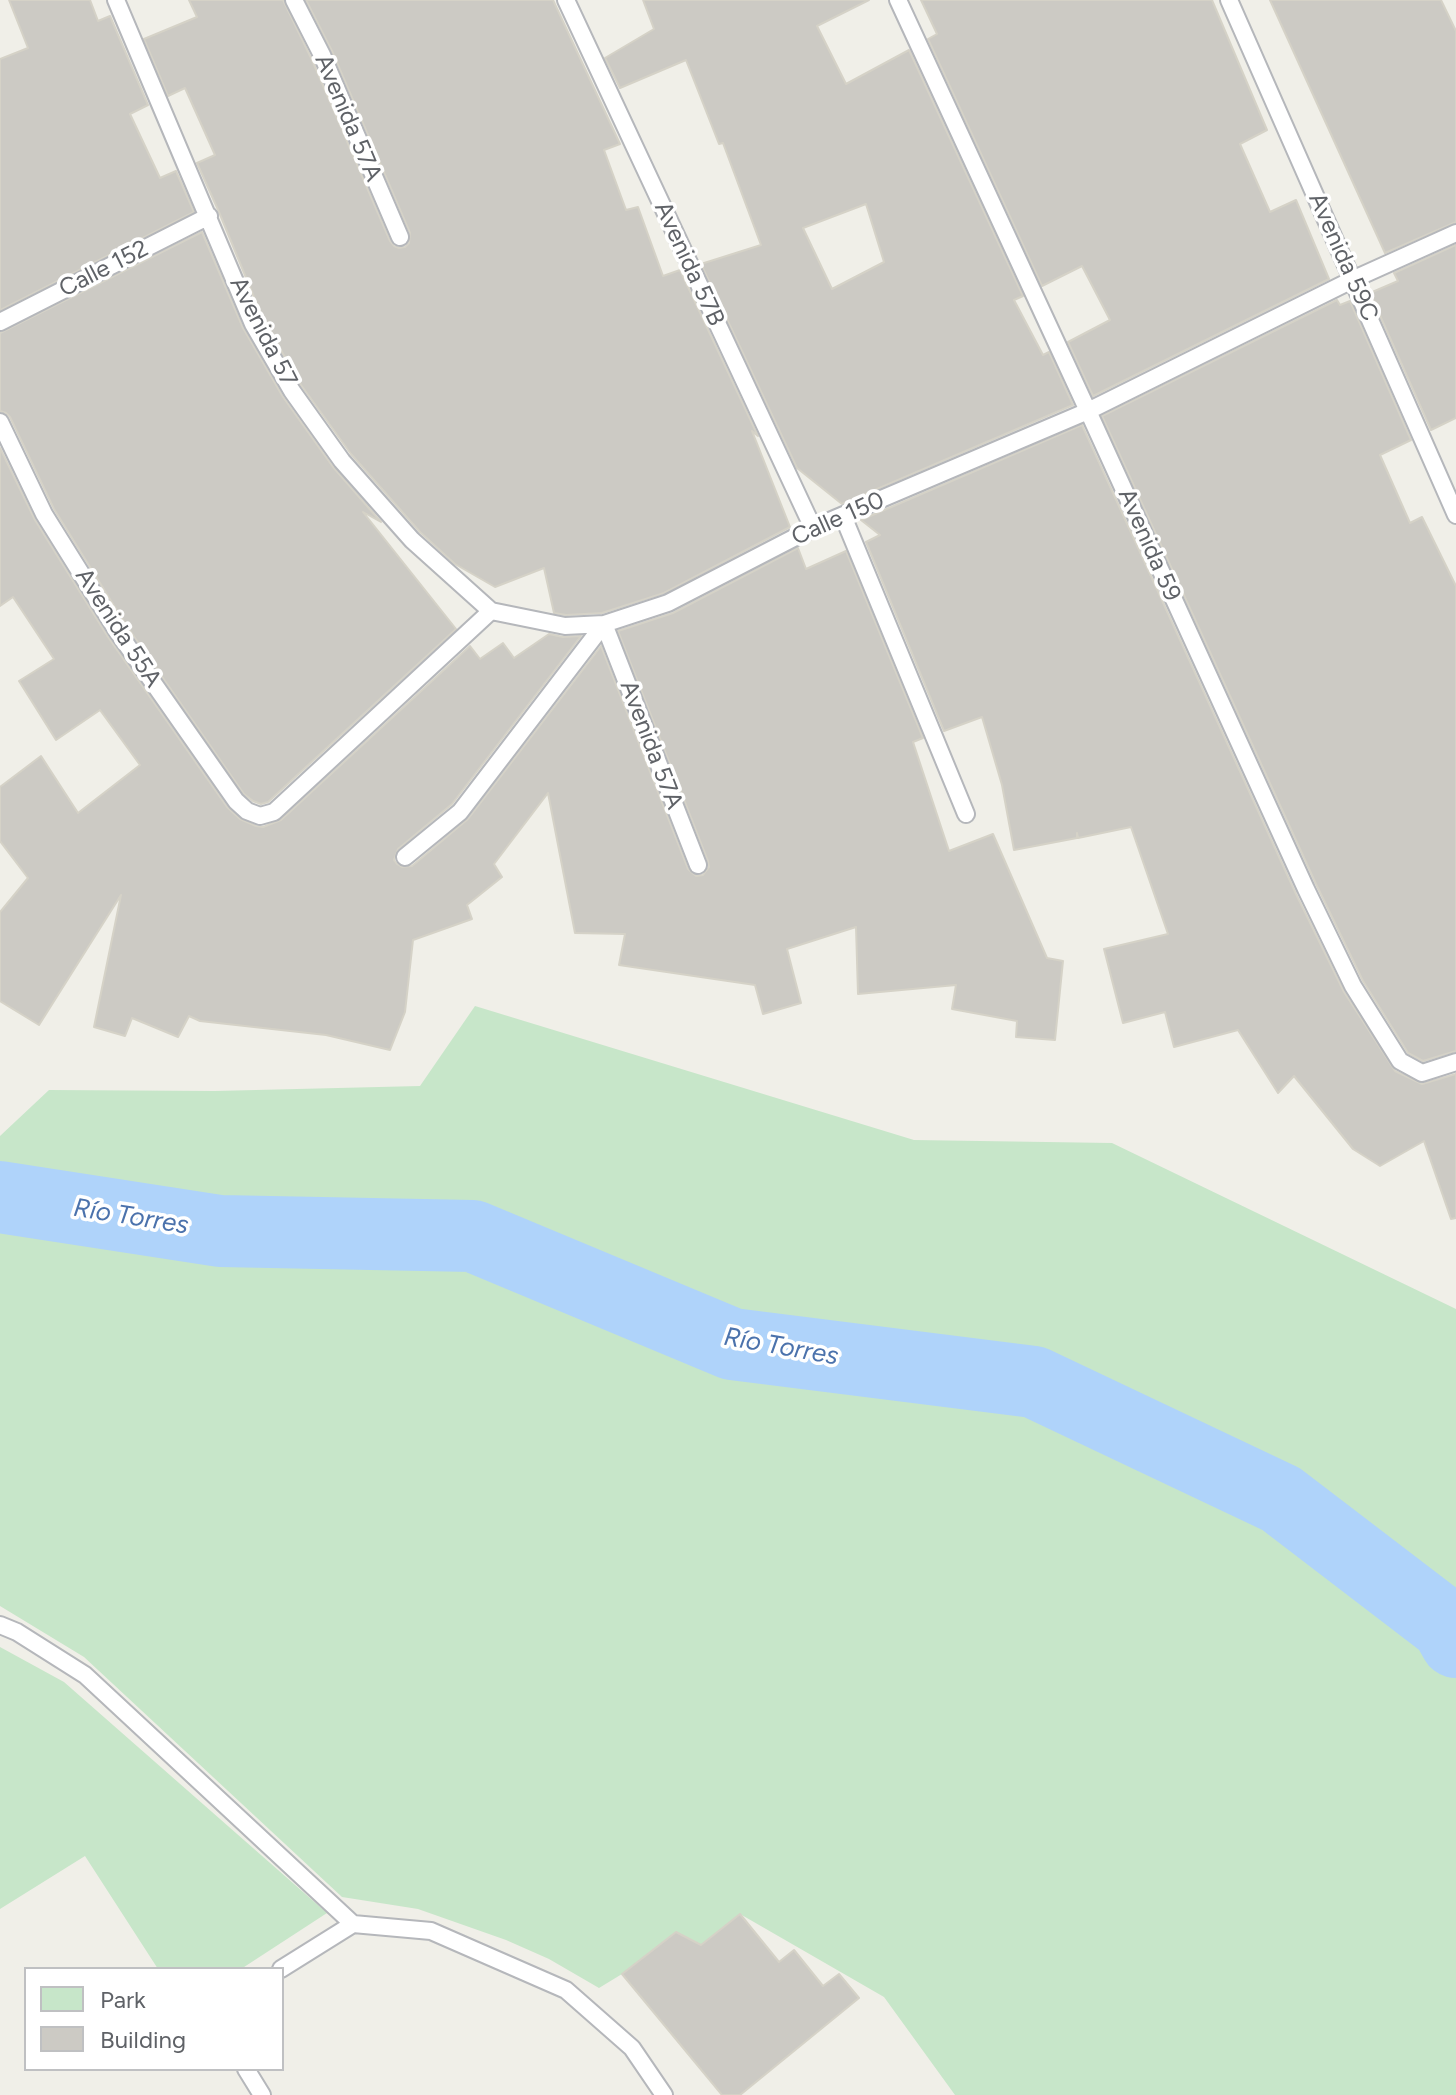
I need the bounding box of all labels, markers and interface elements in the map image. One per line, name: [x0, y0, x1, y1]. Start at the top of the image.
street label: Avenida 57A: [308, 50, 388, 186]
street label: Avenida 59C: [1302, 188, 1384, 326]
street label: Avenida 57B: [648, 197, 730, 331]
street label: Calle 152: [55, 234, 153, 304]
street label: Avenida 57: [223, 272, 303, 392]
street label: Avenida 59: [1111, 484, 1187, 606]
street label: Calle 150: [787, 486, 889, 552]
street label: Avenida 55A: [69, 563, 167, 693]
street label: Avenida 57A: [613, 677, 689, 813]
water label: Río Torres: [71, 1193, 191, 1241]
water label: Río Torres: [721, 1322, 841, 1372]
legend: [24, 1967, 284, 2071]
text: Park: [100, 1985, 146, 2014]
text: Building: [100, 2025, 186, 2054]

